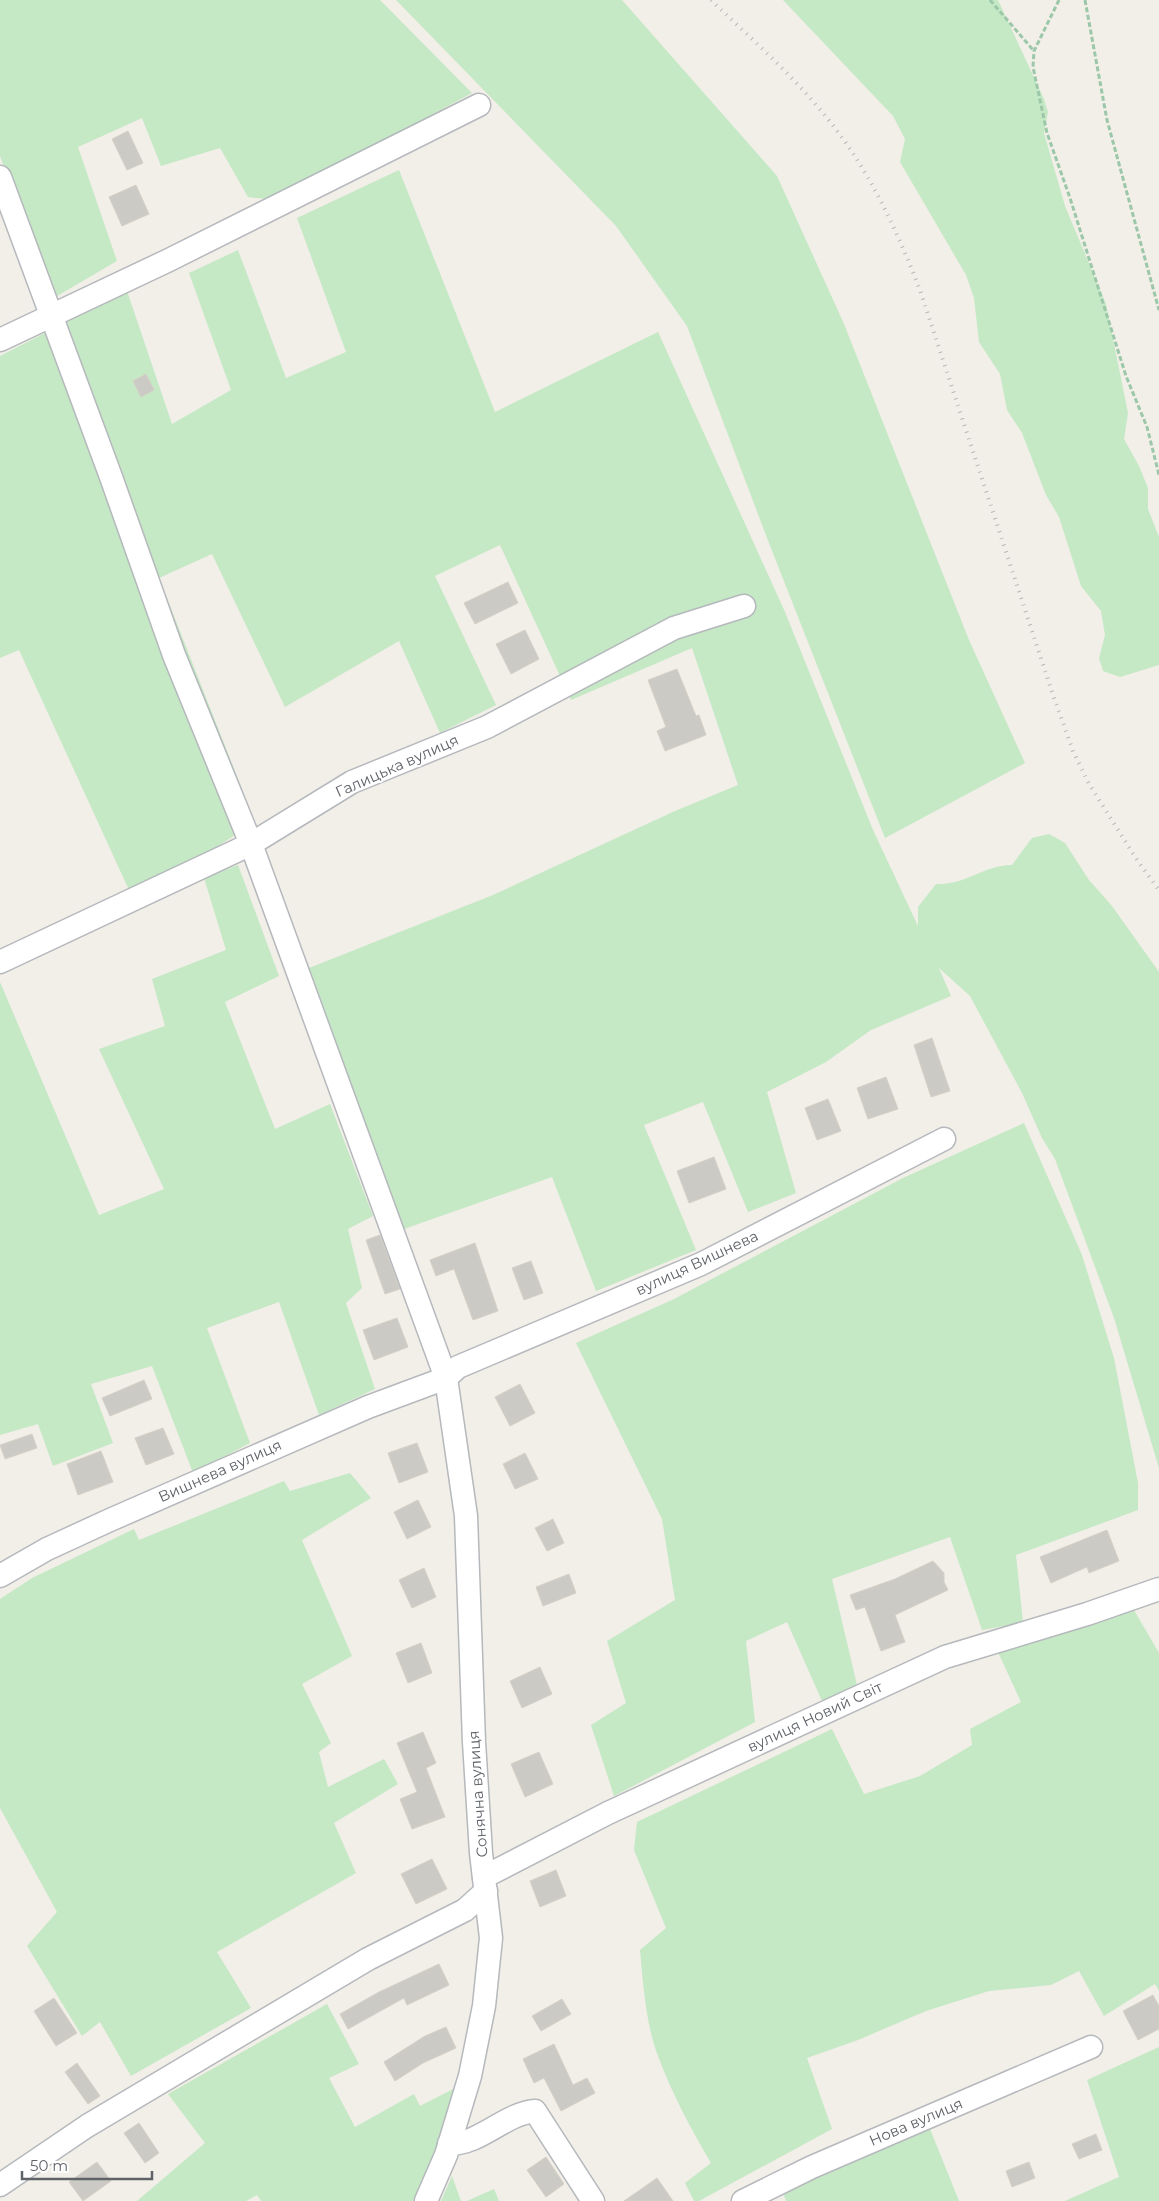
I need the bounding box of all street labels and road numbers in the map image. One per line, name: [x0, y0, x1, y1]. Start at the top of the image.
street label: Галицька вулиця: [332, 730, 461, 801]
street label: вулиця Вишнева: [633, 1226, 761, 1299]
street label: Вишнева вулиця: [155, 1435, 284, 1506]
street label: вулиця Новий Світ: [744, 1677, 886, 1756]
street label: Сонячна вулиця: [464, 1730, 491, 1858]
street label: Нова вулиця: [866, 2093, 966, 2150]

